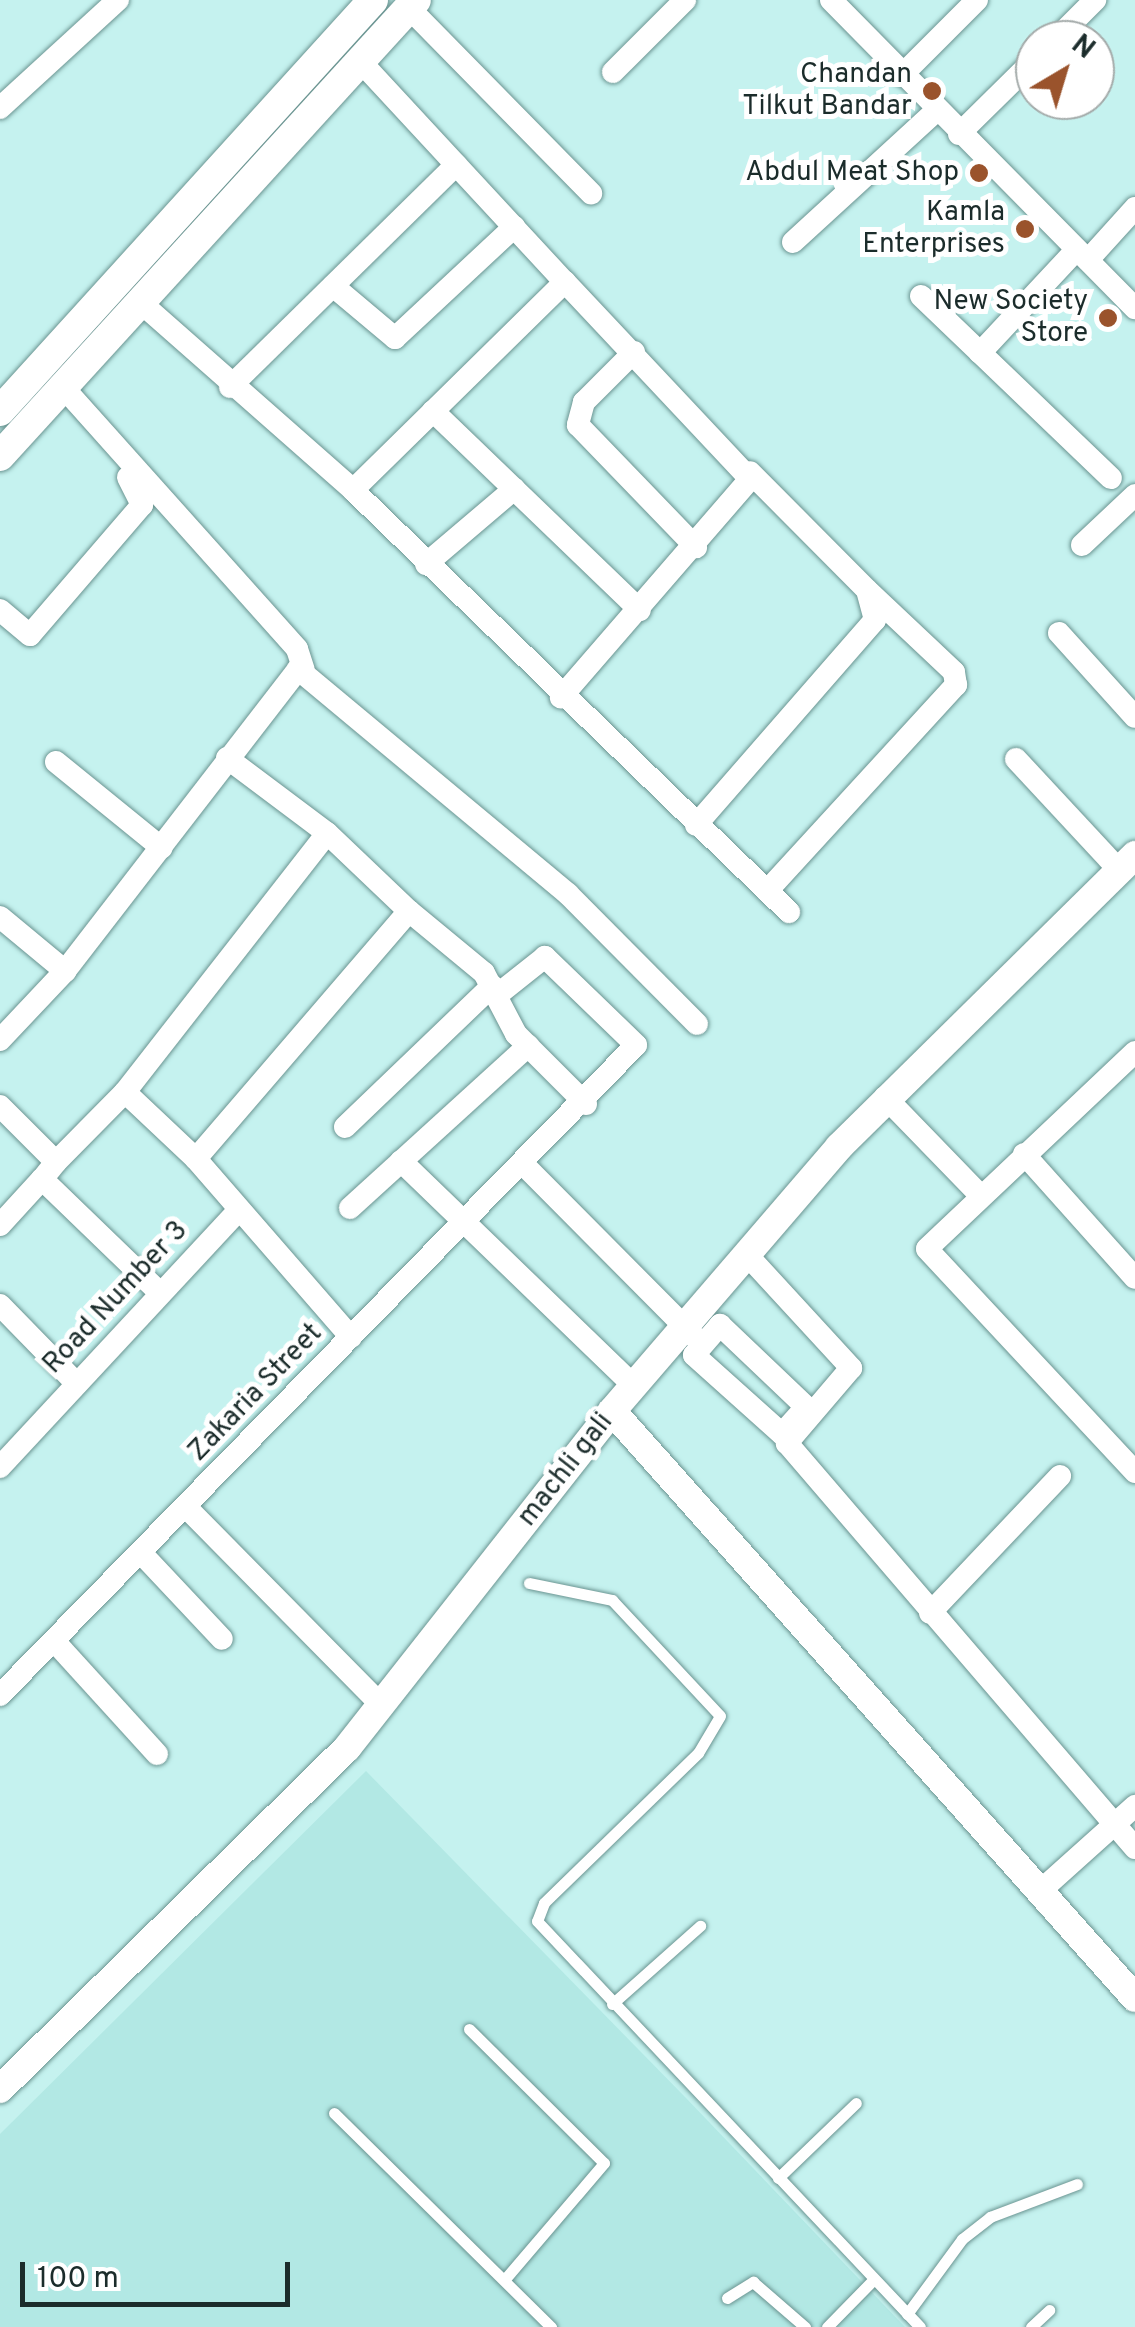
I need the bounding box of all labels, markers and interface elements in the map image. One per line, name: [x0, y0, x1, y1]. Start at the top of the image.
north arrow: [1015, 20, 1115, 120]
text: N: [1063, 28, 1101, 68]
place label: Chandan Tilkut Bandar: [742, 58, 912, 124]
marker: Chandan Tilkut Bandar: [921, 80, 943, 102]
place label: Abdul Meat Shop: [745, 156, 959, 190]
marker: Abdul Meat Shop: [968, 162, 990, 184]
place label: Kamla Enterprises: [862, 196, 1005, 262]
marker: Kamla Enterprises: [1014, 218, 1036, 240]
place label: New Society Store: [934, 285, 1088, 351]
marker: New Society Store: [1097, 307, 1119, 329]
street label: Road Number 3: [37, 1215, 195, 1381]
street label: Zakaria Street: [182, 1317, 330, 1469]
street label: machli gali: [511, 1406, 621, 1534]
scale bar: [25, 2242, 295, 2304]
text: 100 m: [37, 2261, 119, 2298]

